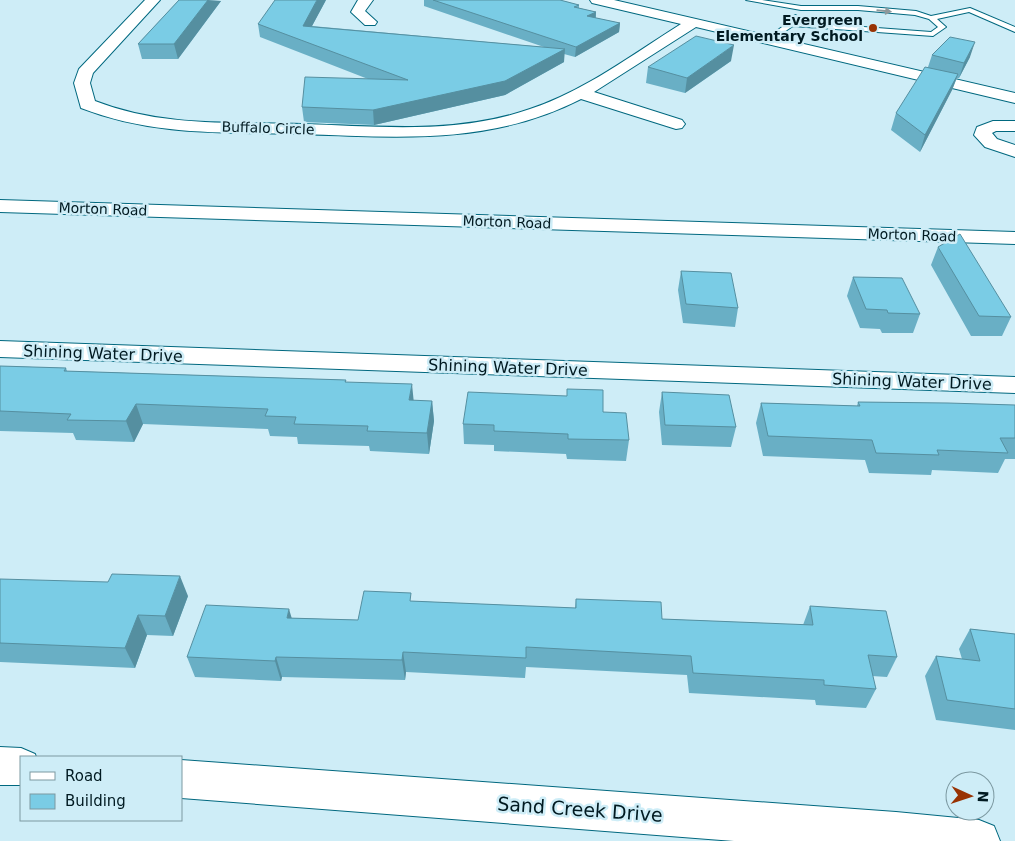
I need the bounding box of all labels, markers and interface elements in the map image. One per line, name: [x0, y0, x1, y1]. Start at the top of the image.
one-way arrow: [877, 7, 893, 15]
place label: Evergreen Elementary School: [716, 12, 863, 44]
marker: Evergreen Elementary School: [867, 22, 879, 34]
street label: Buffalo Circle: [221, 118, 315, 138]
street label: Morton Road: [58, 199, 148, 219]
street label: Morton Road: [462, 212, 552, 232]
street label: Morton Road: [867, 225, 957, 245]
street label: Shining Water Drive: [23, 341, 183, 366]
street label: Shining Water Drive: [428, 355, 588, 380]
street label: Shining Water Drive: [832, 369, 992, 394]
legend: [20, 756, 182, 821]
text: Road: [65, 767, 103, 785]
north arrow: [945, 771, 995, 821]
text: N: [975, 790, 991, 803]
text: Building: [65, 792, 126, 810]
street label: Sand Creek Drive: [497, 792, 663, 826]

